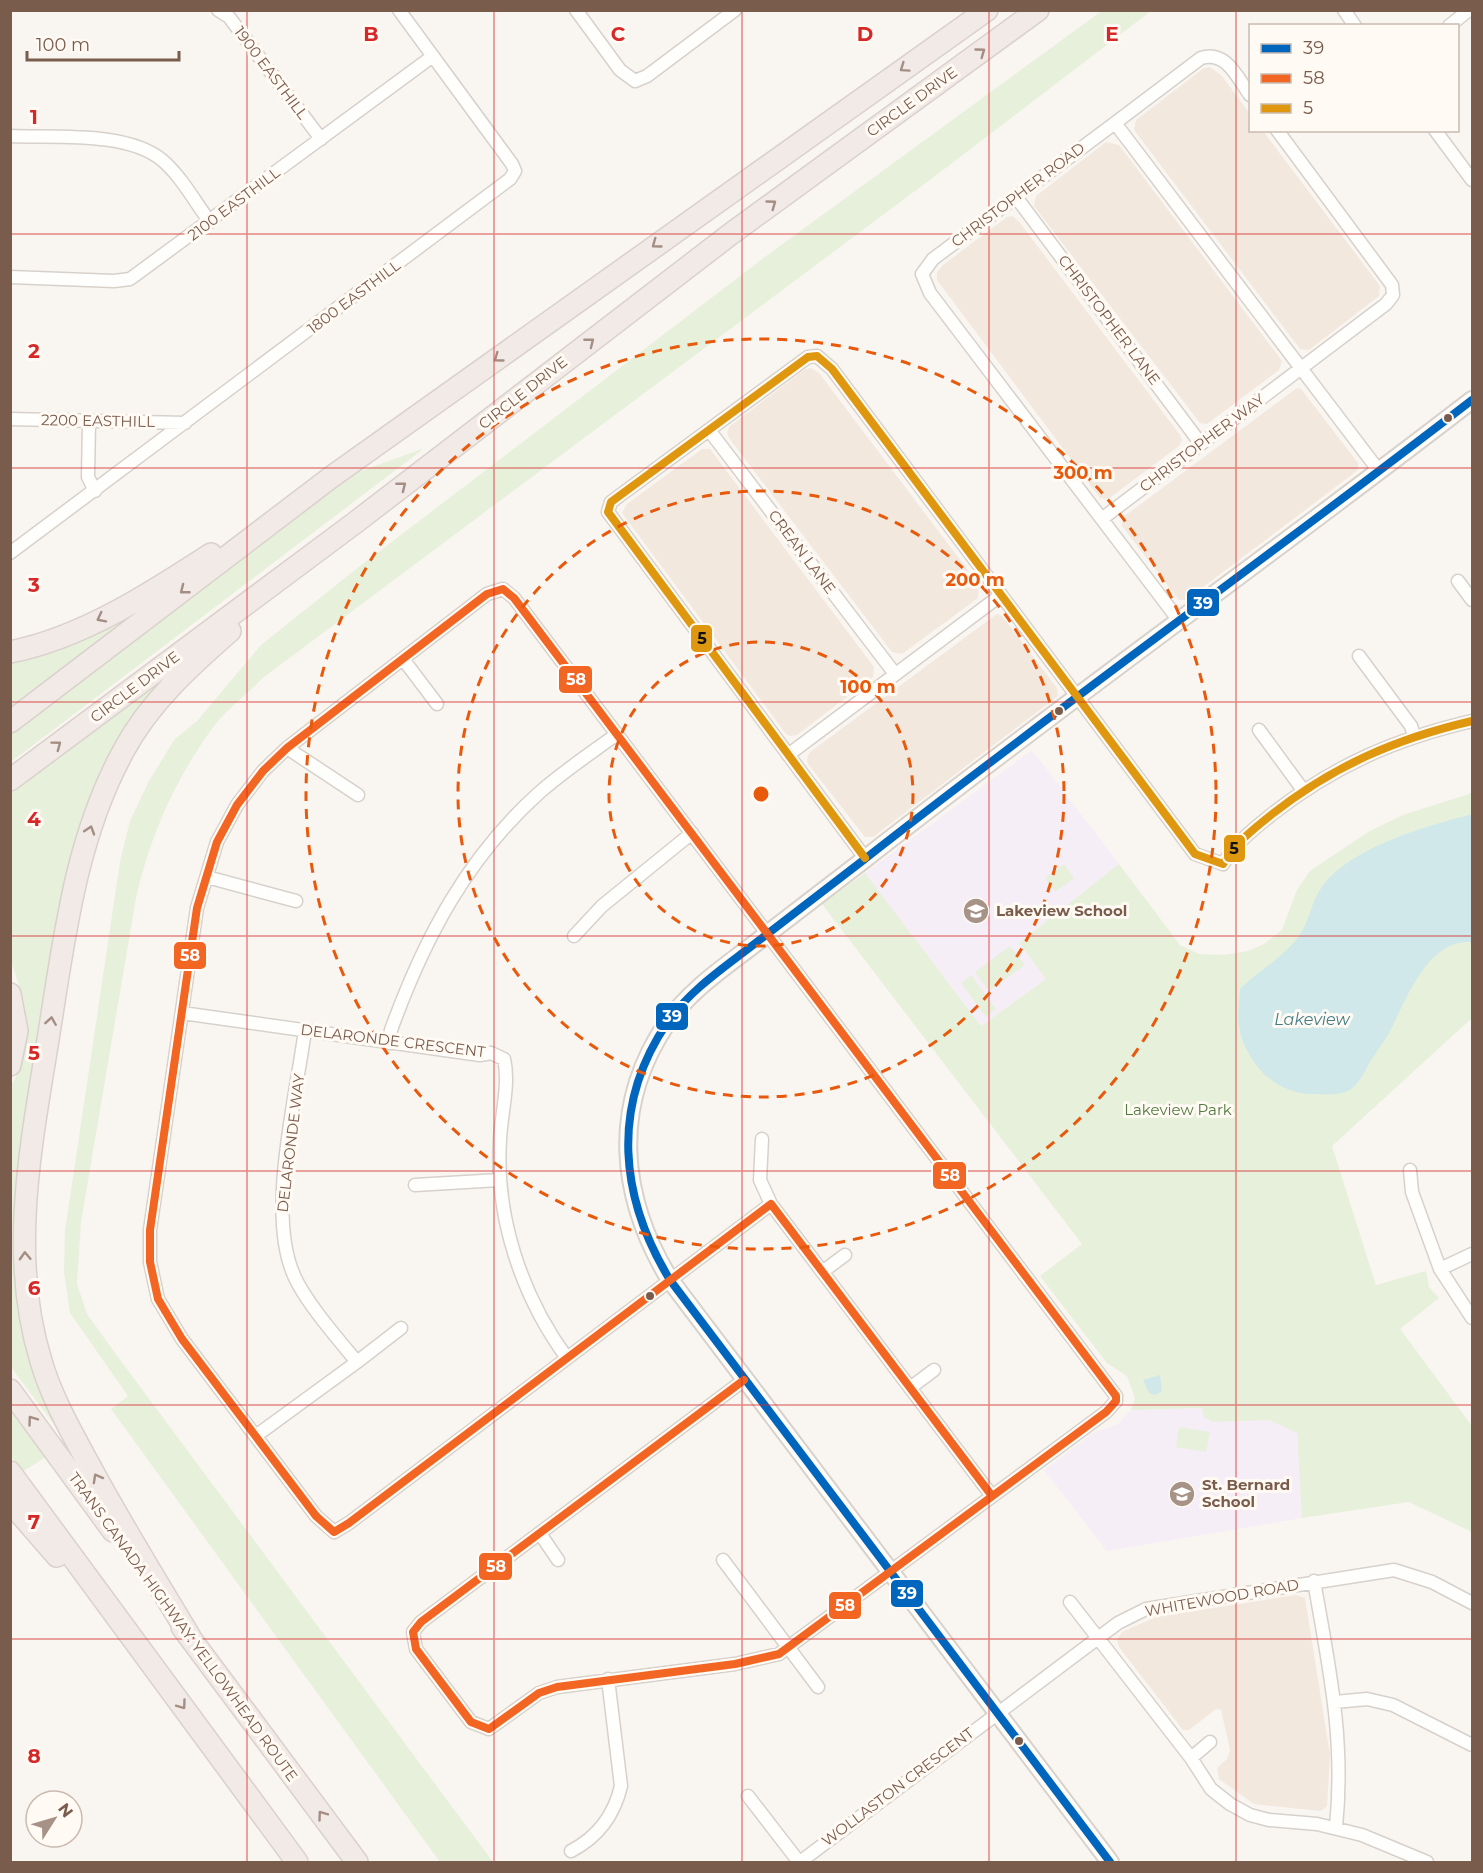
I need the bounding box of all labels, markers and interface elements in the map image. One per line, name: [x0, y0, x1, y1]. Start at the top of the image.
text: B: [363, 22, 379, 46]
text: C: [611, 22, 626, 46]
text: D: [857, 22, 873, 46]
text: E: [1105, 22, 1119, 46]
street label: 1900 EASTHILL: [230, 23, 313, 123]
scale bar: [27, 24, 178, 62]
legend: [1249, 24, 1459, 132]
text: 100 m: [36, 34, 90, 56]
text: 39: [1303, 37, 1324, 59]
one-way arrow: [974, 49, 985, 60]
one-way arrow: [900, 61, 911, 72]
street label: CIRCLE DRIVE: [863, 62, 961, 141]
text: 58: [1303, 67, 1325, 89]
text: 5: [1303, 97, 1313, 119]
text: 1: [30, 105, 38, 129]
street label: CHRISTOPHER ROAD: [947, 138, 1088, 251]
street label: 2100 EASTHILL: [184, 163, 284, 244]
one-way arrow: [765, 200, 776, 211]
one-way arrow: [652, 237, 663, 248]
street label: CHRISTOPHER LANE: [1054, 251, 1164, 388]
street label: 1800 EASTHILL: [303, 255, 404, 338]
one-way arrow: [583, 338, 594, 349]
text: 2: [28, 339, 40, 363]
one-way arrow: [493, 351, 504, 362]
street label: CIRCLE DRIVE: [475, 352, 571, 433]
street label: CHRISTOPHER WAY: [1135, 389, 1268, 496]
street label: 2200 EASTHILL: [41, 410, 155, 431]
unlabelled marker: [1442, 412, 1454, 424]
text: 300 m: [1052, 462, 1113, 484]
one-way arrow: [395, 483, 406, 494]
street label: CREAN LANE: [765, 506, 840, 597]
text: 200 m: [945, 569, 1005, 591]
text: 3: [27, 573, 40, 597]
one-way arrow: [180, 583, 191, 594]
line badge: 39: [1186, 588, 1220, 617]
text: 39: [1192, 594, 1213, 613]
one-way arrow: [97, 610, 108, 622]
line badge: 5: [690, 624, 713, 653]
text: 5: [697, 629, 707, 648]
street label: CIRCLE DRIVE: [86, 647, 183, 726]
line badge: 58: [558, 665, 593, 694]
text: 58: [566, 670, 586, 689]
text: 100 m: [840, 676, 896, 698]
unlabelled marker: [1053, 705, 1065, 717]
one-way arrow: [51, 741, 62, 752]
centre of rings: [751, 784, 771, 804]
text: 4: [27, 807, 41, 831]
one-way arrow: [83, 825, 95, 836]
line badge: 5: [1223, 834, 1246, 863]
text: 5: [1229, 839, 1239, 858]
school or university icon: Lakeview School: [961, 896, 991, 926]
place label: Lakeview School: [996, 901, 1127, 920]
line badge: 58: [173, 941, 207, 970]
text: 58: [180, 946, 200, 965]
line badge: 39: [655, 1002, 689, 1031]
text: 39: [661, 1007, 682, 1026]
water label: Lakeview: [1274, 1010, 1351, 1029]
one-way arrow: [45, 1016, 57, 1025]
street label: DELARONDE CRESCENT: [299, 1020, 487, 1061]
text: 5: [28, 1041, 40, 1065]
street label: DELARONDE WAY: [273, 1072, 309, 1213]
park label: Lakeview Park: [1124, 1100, 1232, 1119]
line badge: 58: [932, 1161, 967, 1190]
text: 58: [940, 1166, 960, 1185]
one-way arrow: [18, 1251, 31, 1260]
text: 6: [28, 1276, 41, 1300]
unlabelled marker: [644, 1290, 656, 1302]
one-way arrow: [28, 1416, 39, 1427]
street label: TRANS CANADA HIGHWAY: YELLOWHEAD ROUTE: [65, 1468, 302, 1785]
one-way arrow: [93, 1474, 104, 1485]
place label: St. Bernard School: [1202, 1475, 1290, 1511]
school or university icon: St. Bernard School: [1167, 1479, 1197, 1509]
text: 7: [28, 1510, 40, 1534]
line badge: 58: [478, 1552, 513, 1581]
text: 58: [486, 1557, 506, 1576]
street label: WHITEWOOD ROAD: [1143, 1575, 1300, 1620]
line badge: 39: [890, 1579, 924, 1608]
text: 39: [896, 1584, 917, 1603]
line badge: 58: [828, 1591, 862, 1620]
text: 58: [835, 1596, 855, 1615]
one-way arrow: [175, 1698, 186, 1709]
street label: WOLLASTON CRESCENT: [818, 1723, 978, 1850]
unlabelled marker: [1013, 1735, 1025, 1747]
text: 8: [27, 1744, 41, 1768]
north arrow: [24, 1789, 84, 1849]
text: N: [54, 1799, 77, 1821]
one-way arrow: [318, 1811, 329, 1822]

